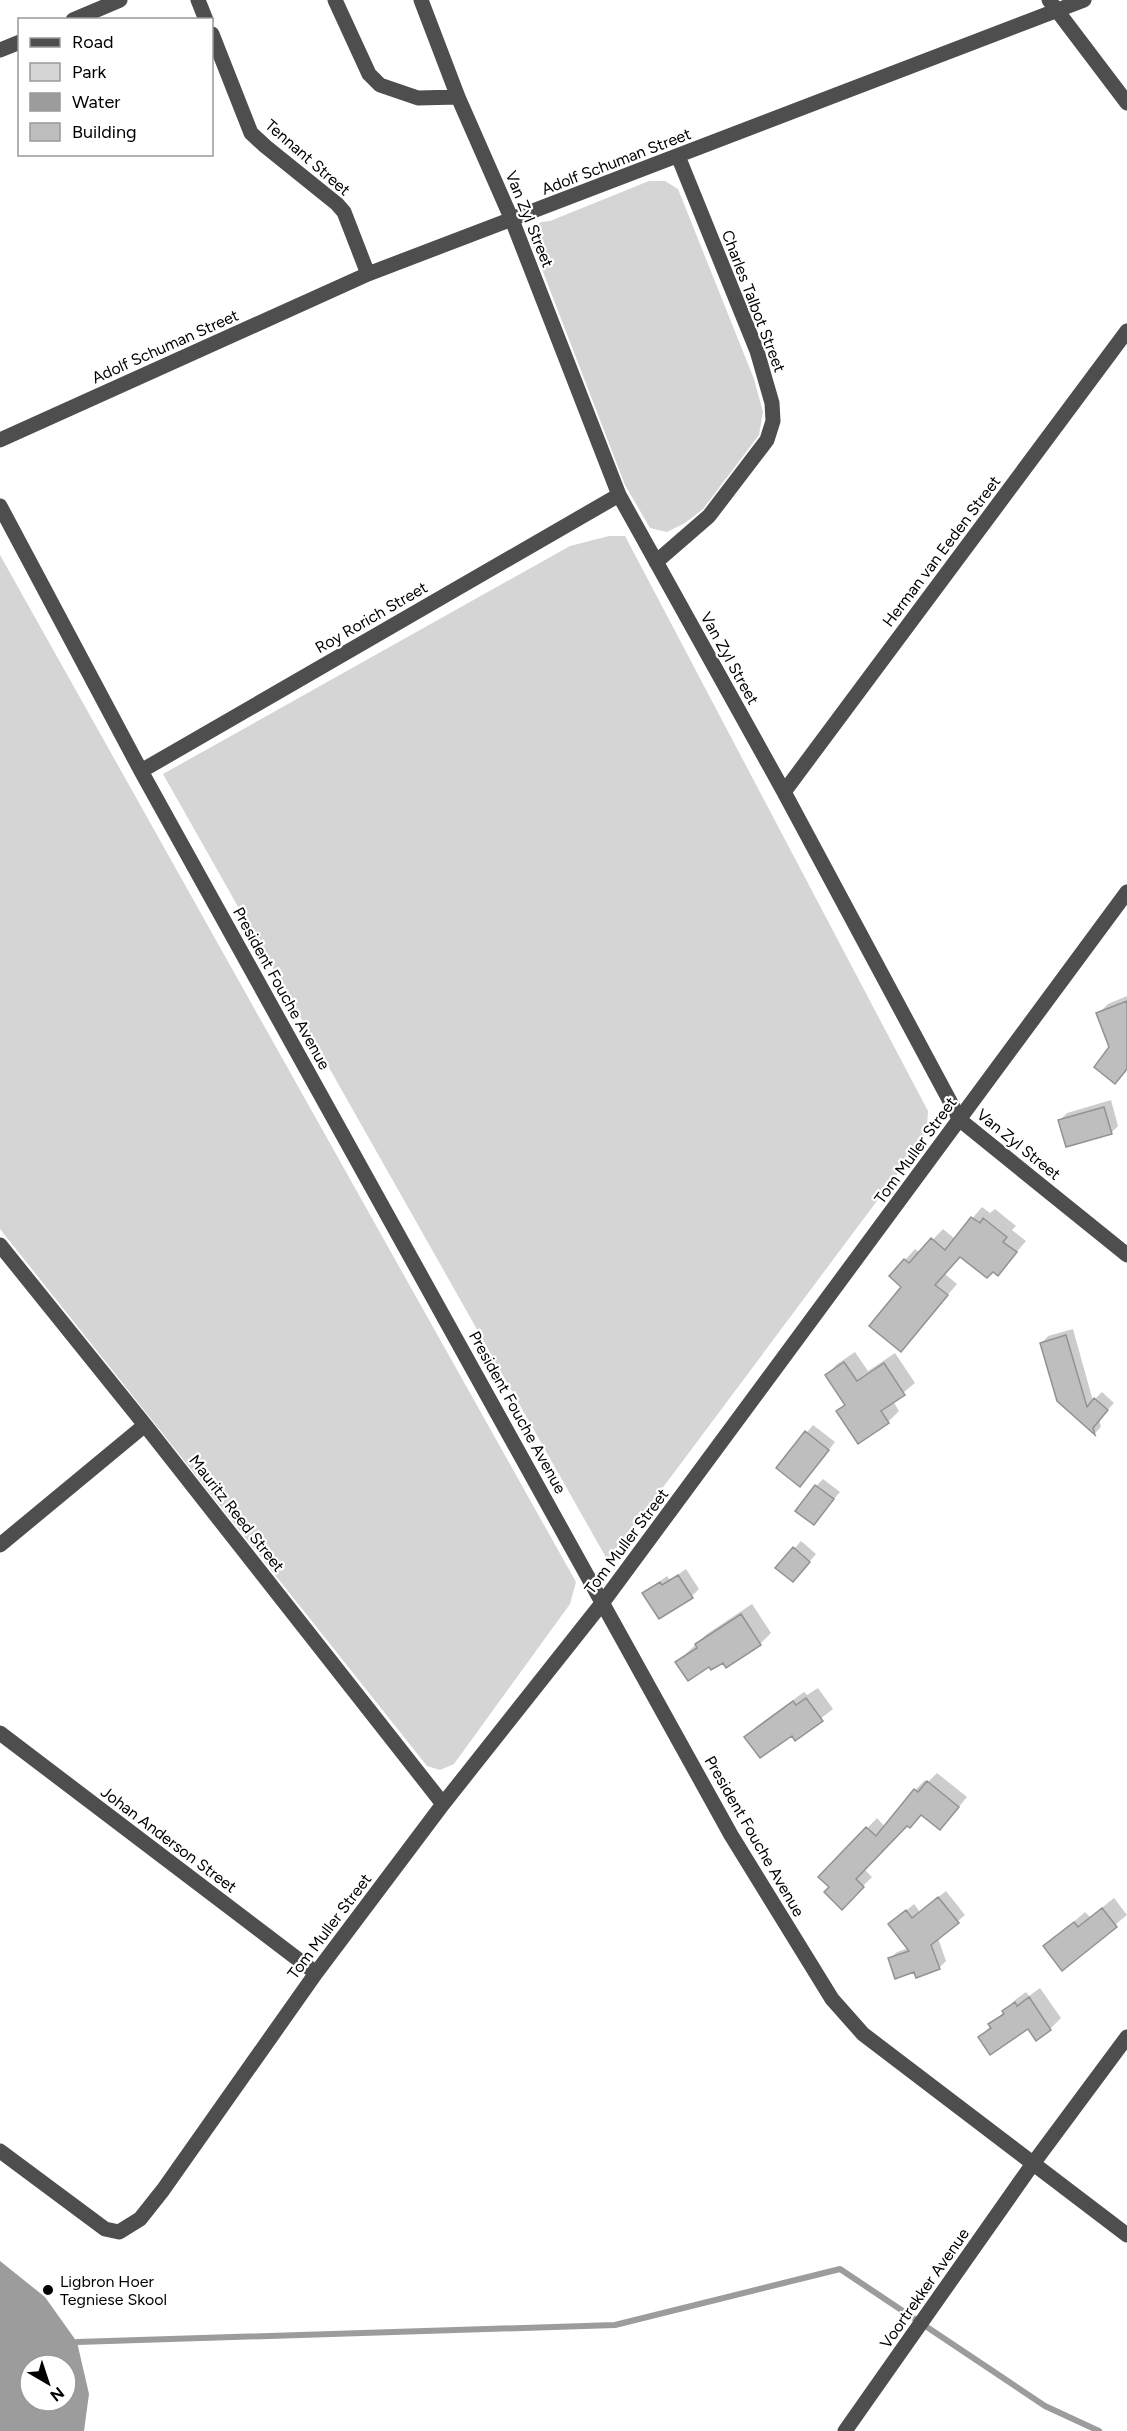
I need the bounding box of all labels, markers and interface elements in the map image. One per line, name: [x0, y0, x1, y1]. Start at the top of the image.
legend: [18, 18, 213, 156]
text: Road: [72, 31, 113, 53]
text: Park: [72, 61, 107, 83]
text: Water: [72, 91, 120, 113]
street label: Tennant Street: [261, 115, 354, 199]
text: Building: [72, 121, 137, 143]
street label: Adolf Schuman Street: [539, 124, 694, 199]
street label: Van Zyl Street: [502, 168, 558, 270]
street label: Charles Talbot Street: [718, 227, 789, 375]
street label: Adolf Schuman Street: [89, 306, 241, 387]
street label: Herman van Eeden Street: [878, 472, 1004, 630]
street label: Roy Rorich Street: [312, 578, 431, 657]
street label: Van Zyl Street: [696, 609, 763, 708]
street label: President Fouche Avenue: [229, 904, 334, 1073]
street label: Tom Muller Street: [870, 1093, 960, 1207]
street label: Van Zyl Street: [973, 1105, 1064, 1184]
street label: President Fouche Avenue: [465, 1328, 570, 1497]
street label: Mauritz Reed Street: [185, 1451, 288, 1576]
street label: Tom Muller Street: [581, 1485, 672, 1598]
street label: President Fouche Avenue: [701, 1752, 809, 1920]
street label: Johan Anderson Street: [97, 1782, 240, 1897]
street label: Tom Muller Street: [284, 1870, 375, 1983]
street label: Voortrekker Avenue: [876, 2224, 973, 2352]
place label: Ligbron Hoer Tegniese Skool: [60, 2272, 167, 2309]
marker: Ligbron Hoer Tegniese Skool: [41, 2283, 55, 2297]
north arrow: [18, 2353, 78, 2413]
text: N: [46, 2383, 68, 2406]

